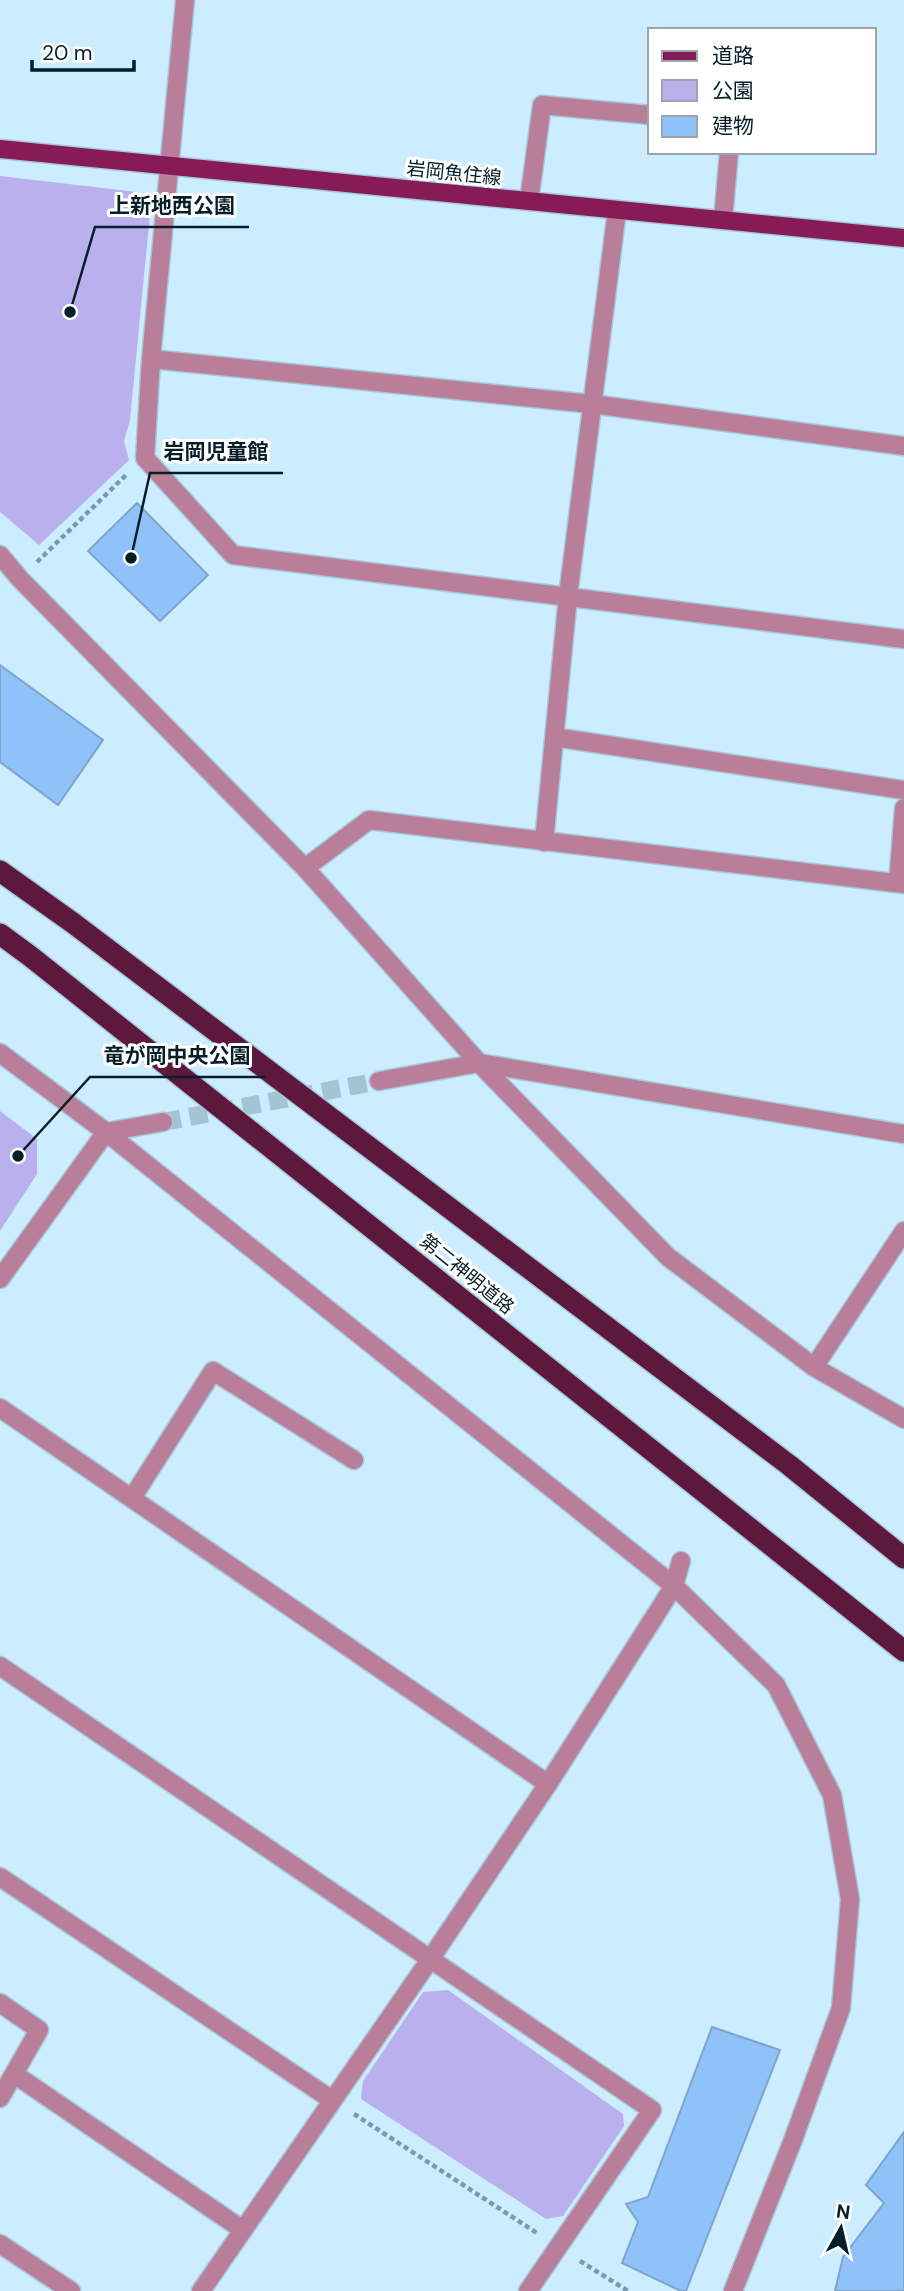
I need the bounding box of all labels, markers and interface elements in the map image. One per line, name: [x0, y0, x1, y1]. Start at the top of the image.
scale bar: [32, 28, 133, 72]
legend: [648, 28, 876, 154]
text: 20 m: [42, 39, 93, 67]
text: 道路: [712, 42, 754, 70]
text: 公園: [712, 77, 754, 105]
text: 建物: [712, 112, 754, 140]
street label: 岩岡魚住線: [405, 156, 503, 190]
callout: 上新地西公園: [95, 185, 249, 227]
text: 上新地西公園: [109, 192, 235, 220]
callout: 岩岡児童館: [150, 431, 283, 473]
text: 岩岡児童館: [164, 438, 269, 466]
callout: 竜が岡中央公園: [90, 1035, 265, 1077]
text: 竜が岡中央公園: [104, 1042, 251, 1070]
street label: 第二神明道路: [415, 1228, 519, 1320]
north arrow: [806, 2193, 876, 2263]
text: N: [835, 2198, 852, 2225]

